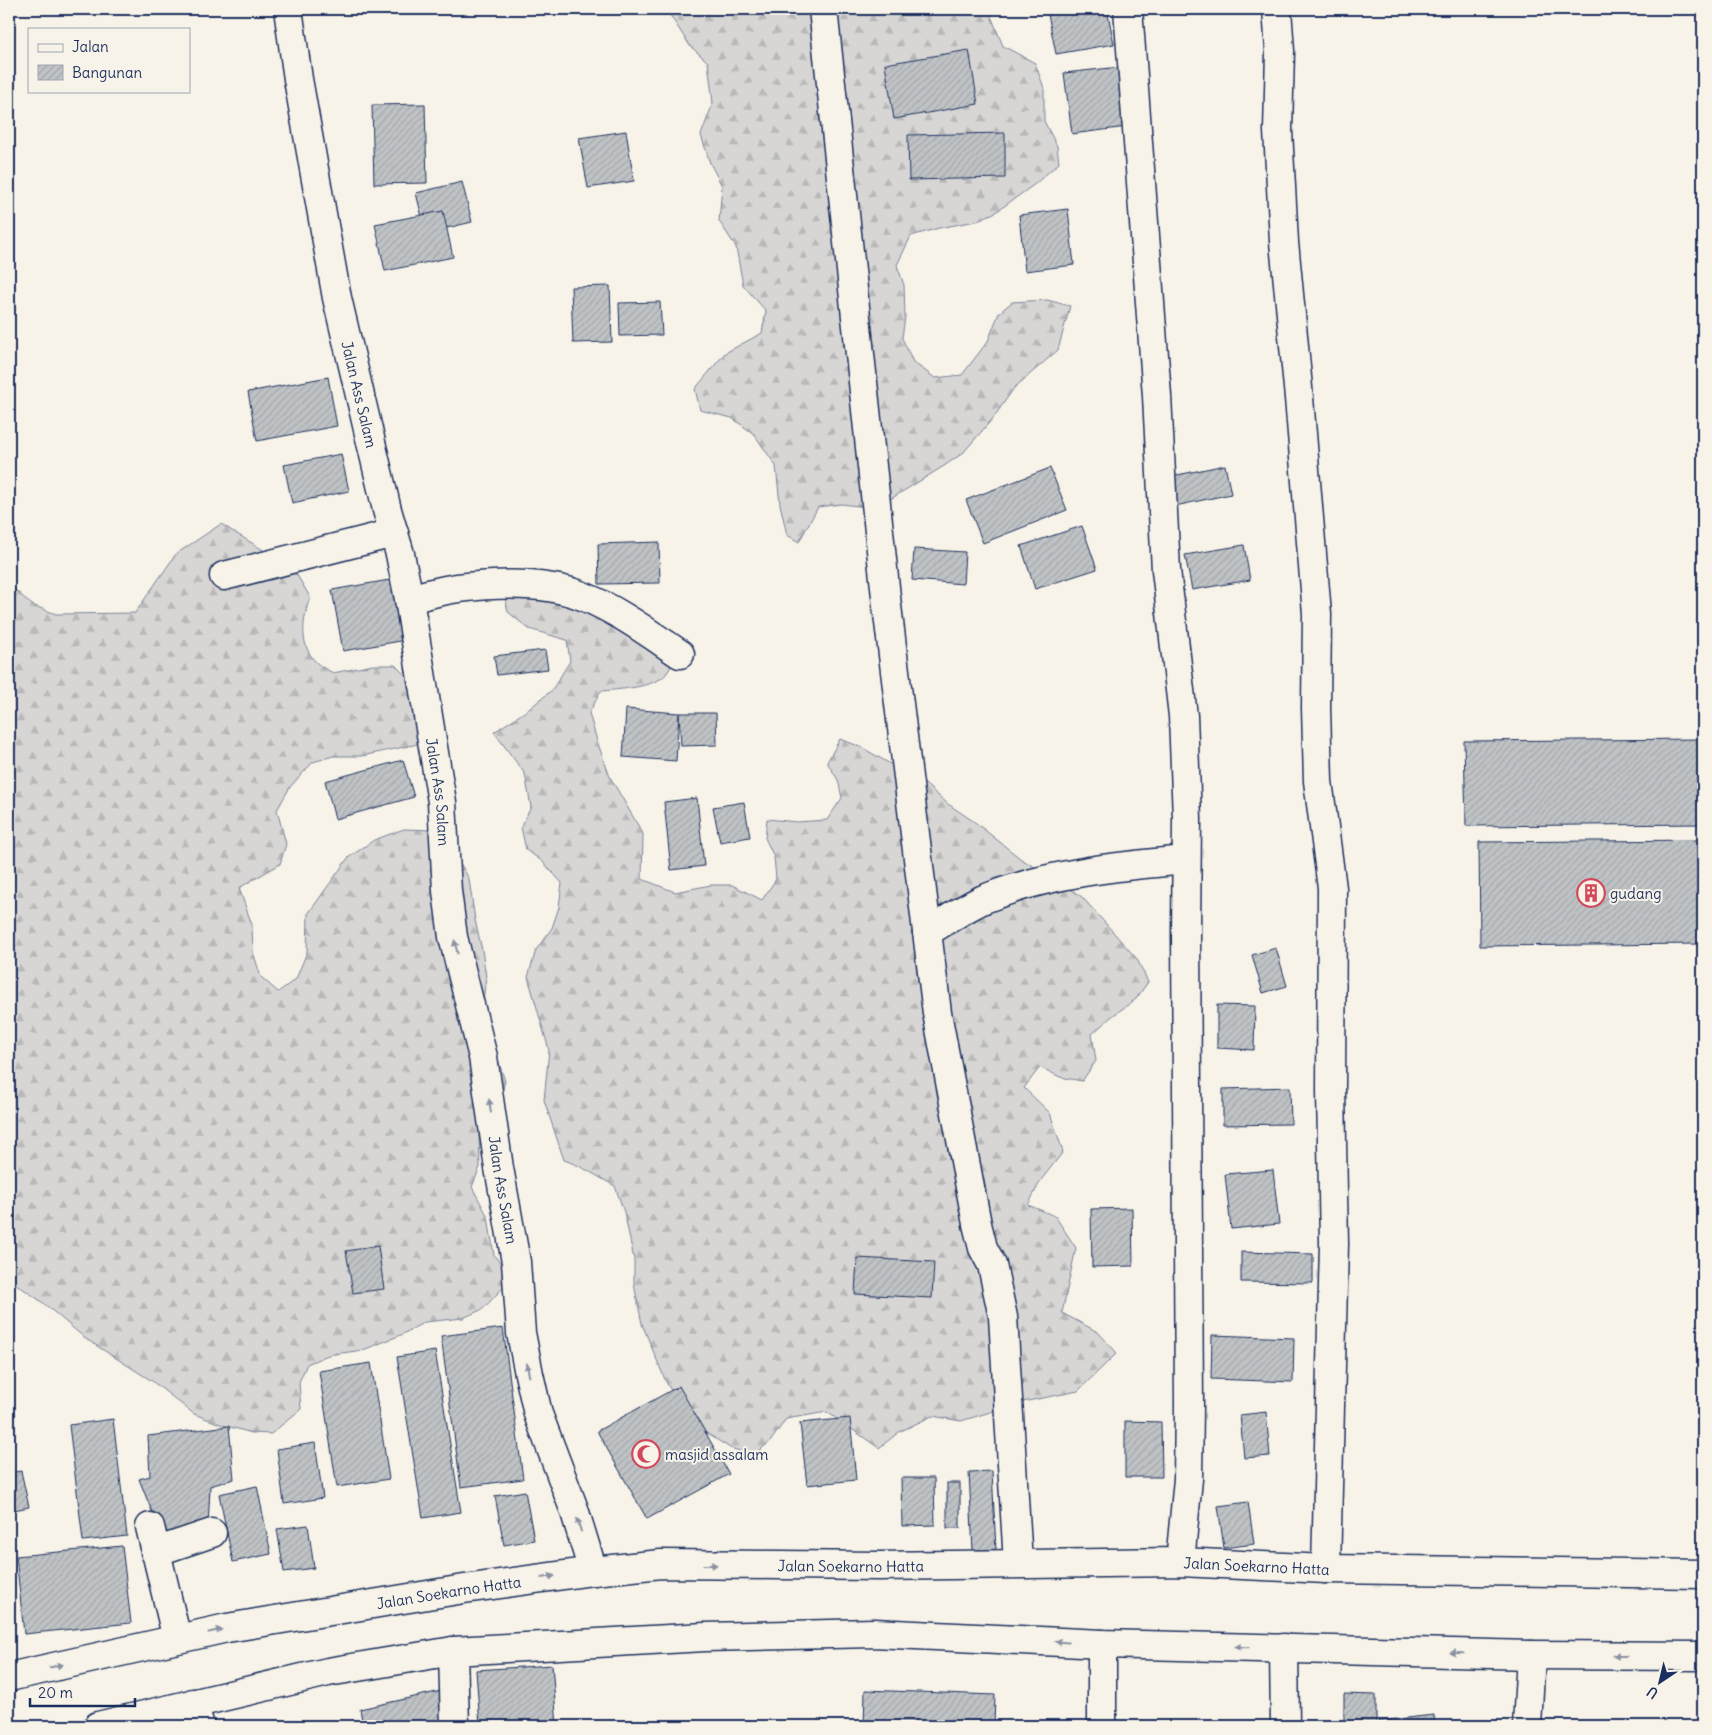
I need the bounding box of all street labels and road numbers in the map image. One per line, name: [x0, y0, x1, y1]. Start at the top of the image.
street label: Jalan Ass Salam: [338, 339, 381, 450]
street label: Jalan Ass Salam: [422, 736, 454, 847]
street label: Jalan Ass Salam: [485, 1135, 522, 1245]
street label: Jalan Soekarno Hatta: [1183, 1553, 1331, 1579]
street label: Jalan Soekarno Hatta: [778, 1556, 924, 1576]
street label: Jalan Soekarno Hatta: [375, 1572, 523, 1613]

